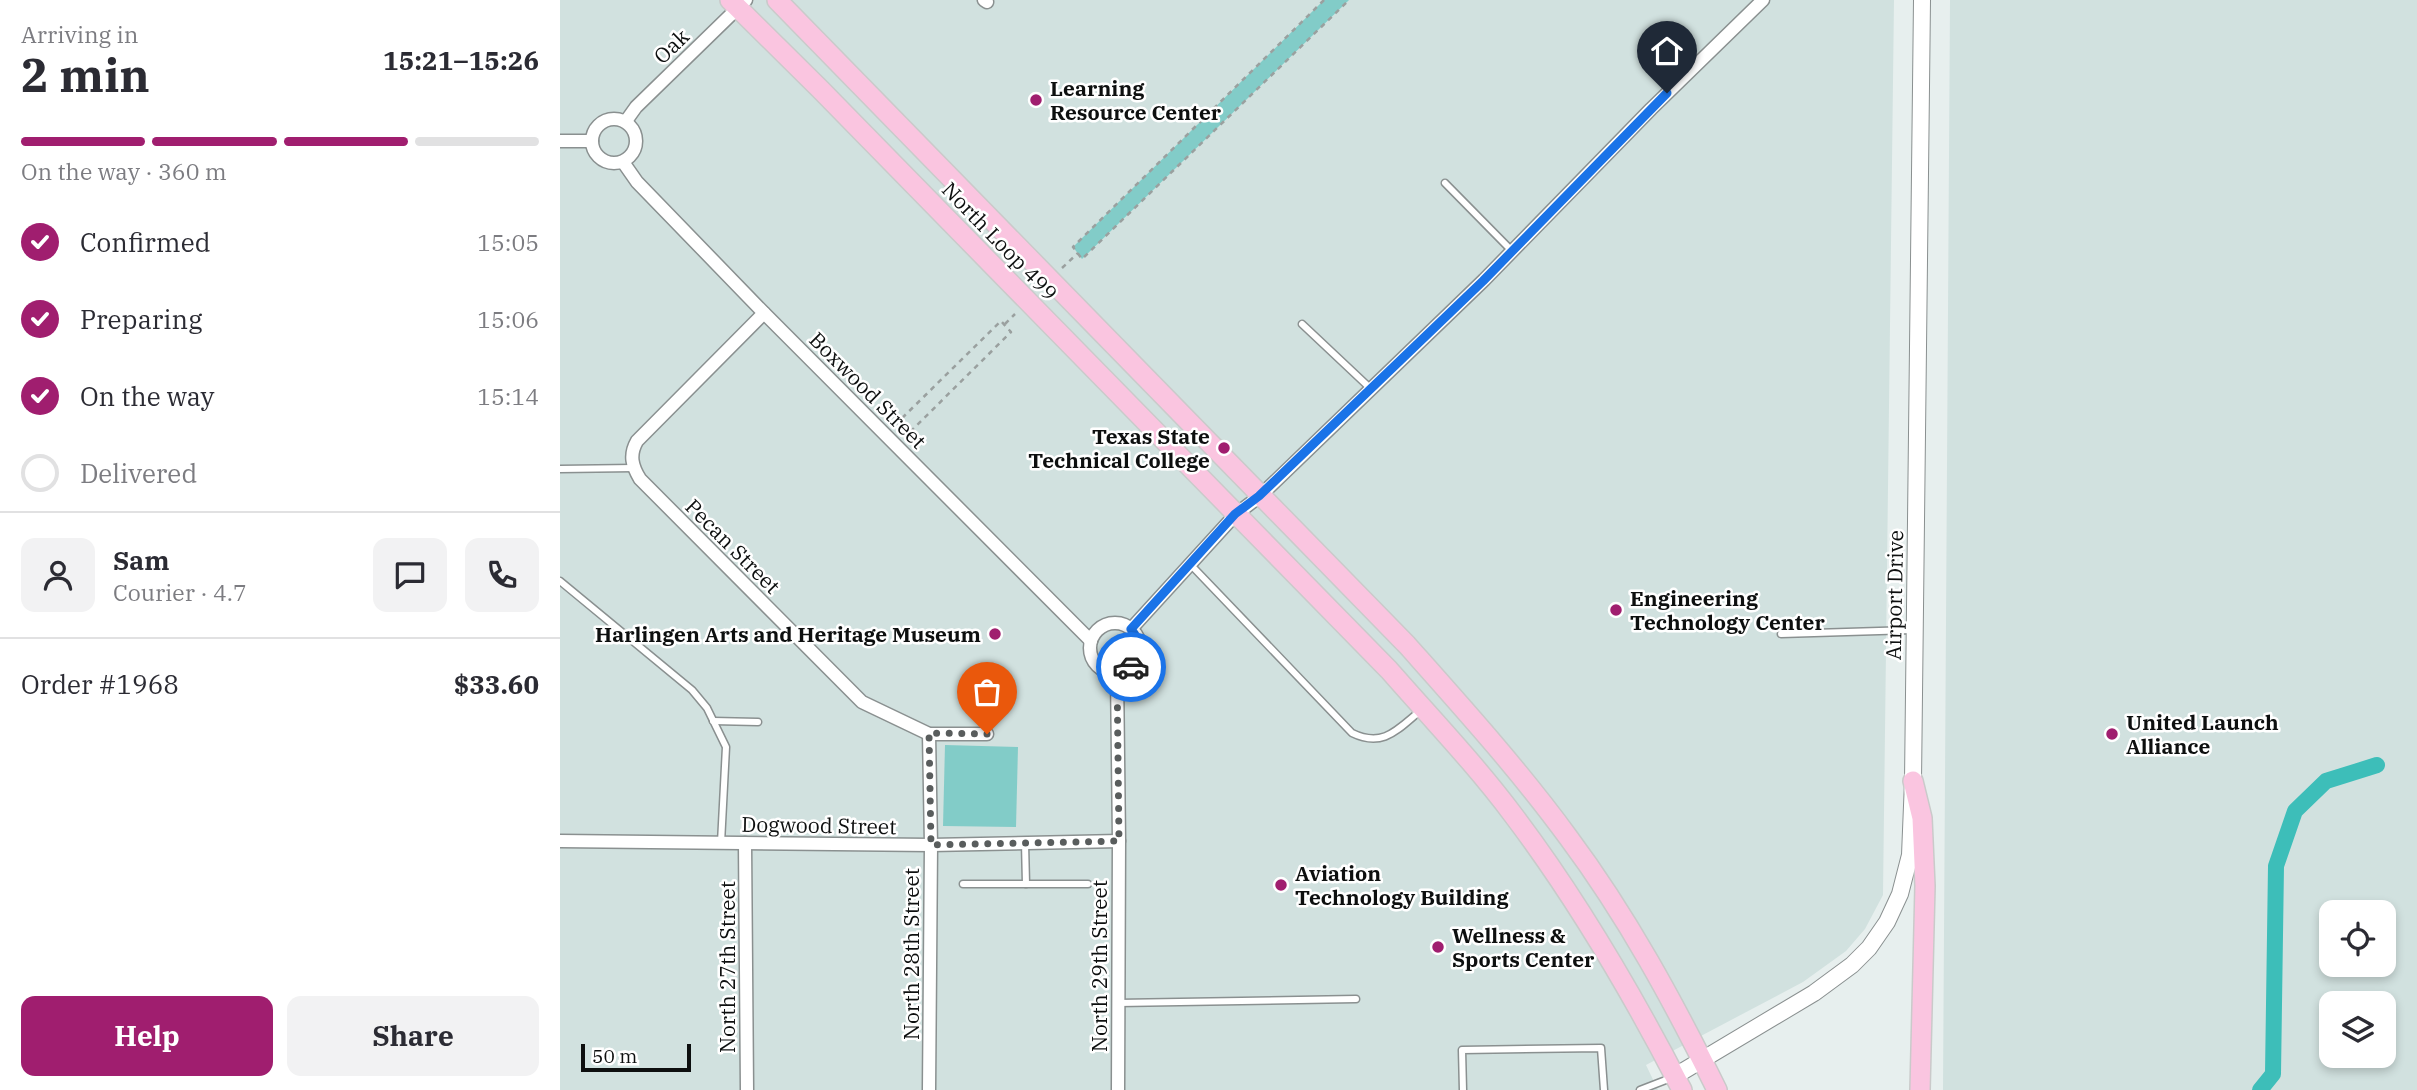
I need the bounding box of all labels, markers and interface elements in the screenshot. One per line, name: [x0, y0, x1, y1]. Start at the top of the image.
text: Arriving in: [21, 19, 138, 49]
pin: [1637, 21, 1697, 93]
street label: Oak: [647, 22, 695, 70]
icon: home: [1648, 32, 1686, 70]
text: 15:21–15:26: [383, 43, 539, 77]
text: 2 min: [21, 45, 150, 105]
place label: Learning Resource Center: [1050, 74, 1222, 126]
marker: Learning Resource Center: [1028, 92, 1044, 108]
text: On the way · 360 m: [21, 156, 227, 186]
street label: North Loop 499: [936, 176, 1064, 306]
icon: check: [21, 223, 59, 261]
text: Confirmed: [80, 225, 211, 259]
text: 15:05: [477, 227, 539, 257]
icon: check: [21, 300, 59, 338]
text: Preparing: [80, 302, 202, 336]
text: 15:06: [477, 304, 539, 334]
street label: Boxwood Street: [804, 326, 932, 454]
icon: check: [21, 377, 59, 415]
text: On the way: [80, 379, 214, 413]
text: 15:14: [477, 381, 539, 411]
place label: Texas State Technical College: [1028, 422, 1210, 474]
marker: Texas State Technical College: [1216, 440, 1232, 456]
text: Delivered: [80, 456, 197, 490]
street label: Pecan Street: [679, 492, 787, 600]
street label: Airport Drive: [1879, 530, 1909, 660]
button: person: [21, 538, 95, 612]
button: chat: [373, 538, 447, 612]
button: phone: [465, 538, 539, 612]
text: Sam: [113, 543, 169, 577]
text: Courier · 4.7: [113, 577, 247, 607]
place label: Engineering Technology Center: [1630, 584, 1825, 636]
marker: Engineering Technology Center: [1608, 602, 1624, 618]
place label: Harlingen Arts and Heritage Museum: [595, 620, 981, 648]
marker: Harlingen Arts and Heritage Museum: [987, 626, 1003, 642]
courier: [1096, 632, 1166, 702]
icon: car: [1112, 648, 1150, 686]
pin: [957, 662, 1017, 734]
text: Order #1968: [21, 667, 179, 701]
text: $33.60: [454, 667, 539, 701]
icon: bag: [968, 673, 1006, 711]
place label: United Launch Alliance: [2126, 708, 2279, 760]
marker: United Launch Alliance: [2104, 726, 2120, 742]
street label: Dogwood Street: [741, 810, 897, 840]
place label: Aviation Technology Building: [1295, 859, 1509, 911]
street label: North 28th Street: [897, 868, 925, 1040]
marker: Aviation Technology Building: [1273, 877, 1289, 893]
street label: North 29th Street: [1085, 880, 1113, 1052]
street label: North 27th Street: [713, 881, 741, 1053]
map controls: [2319, 900, 2396, 1068]
button: locate: [2319, 900, 2396, 977]
place label: Wellness & Sports Center: [1452, 921, 1595, 973]
marker: Wellness & Sports Center: [1430, 939, 1446, 955]
button: layers: [2319, 991, 2396, 1068]
button: Help: [21, 996, 273, 1076]
button: Share: [287, 996, 539, 1076]
scale bar: [581, 1041, 691, 1073]
text: 50 m: [592, 1044, 637, 1068]

